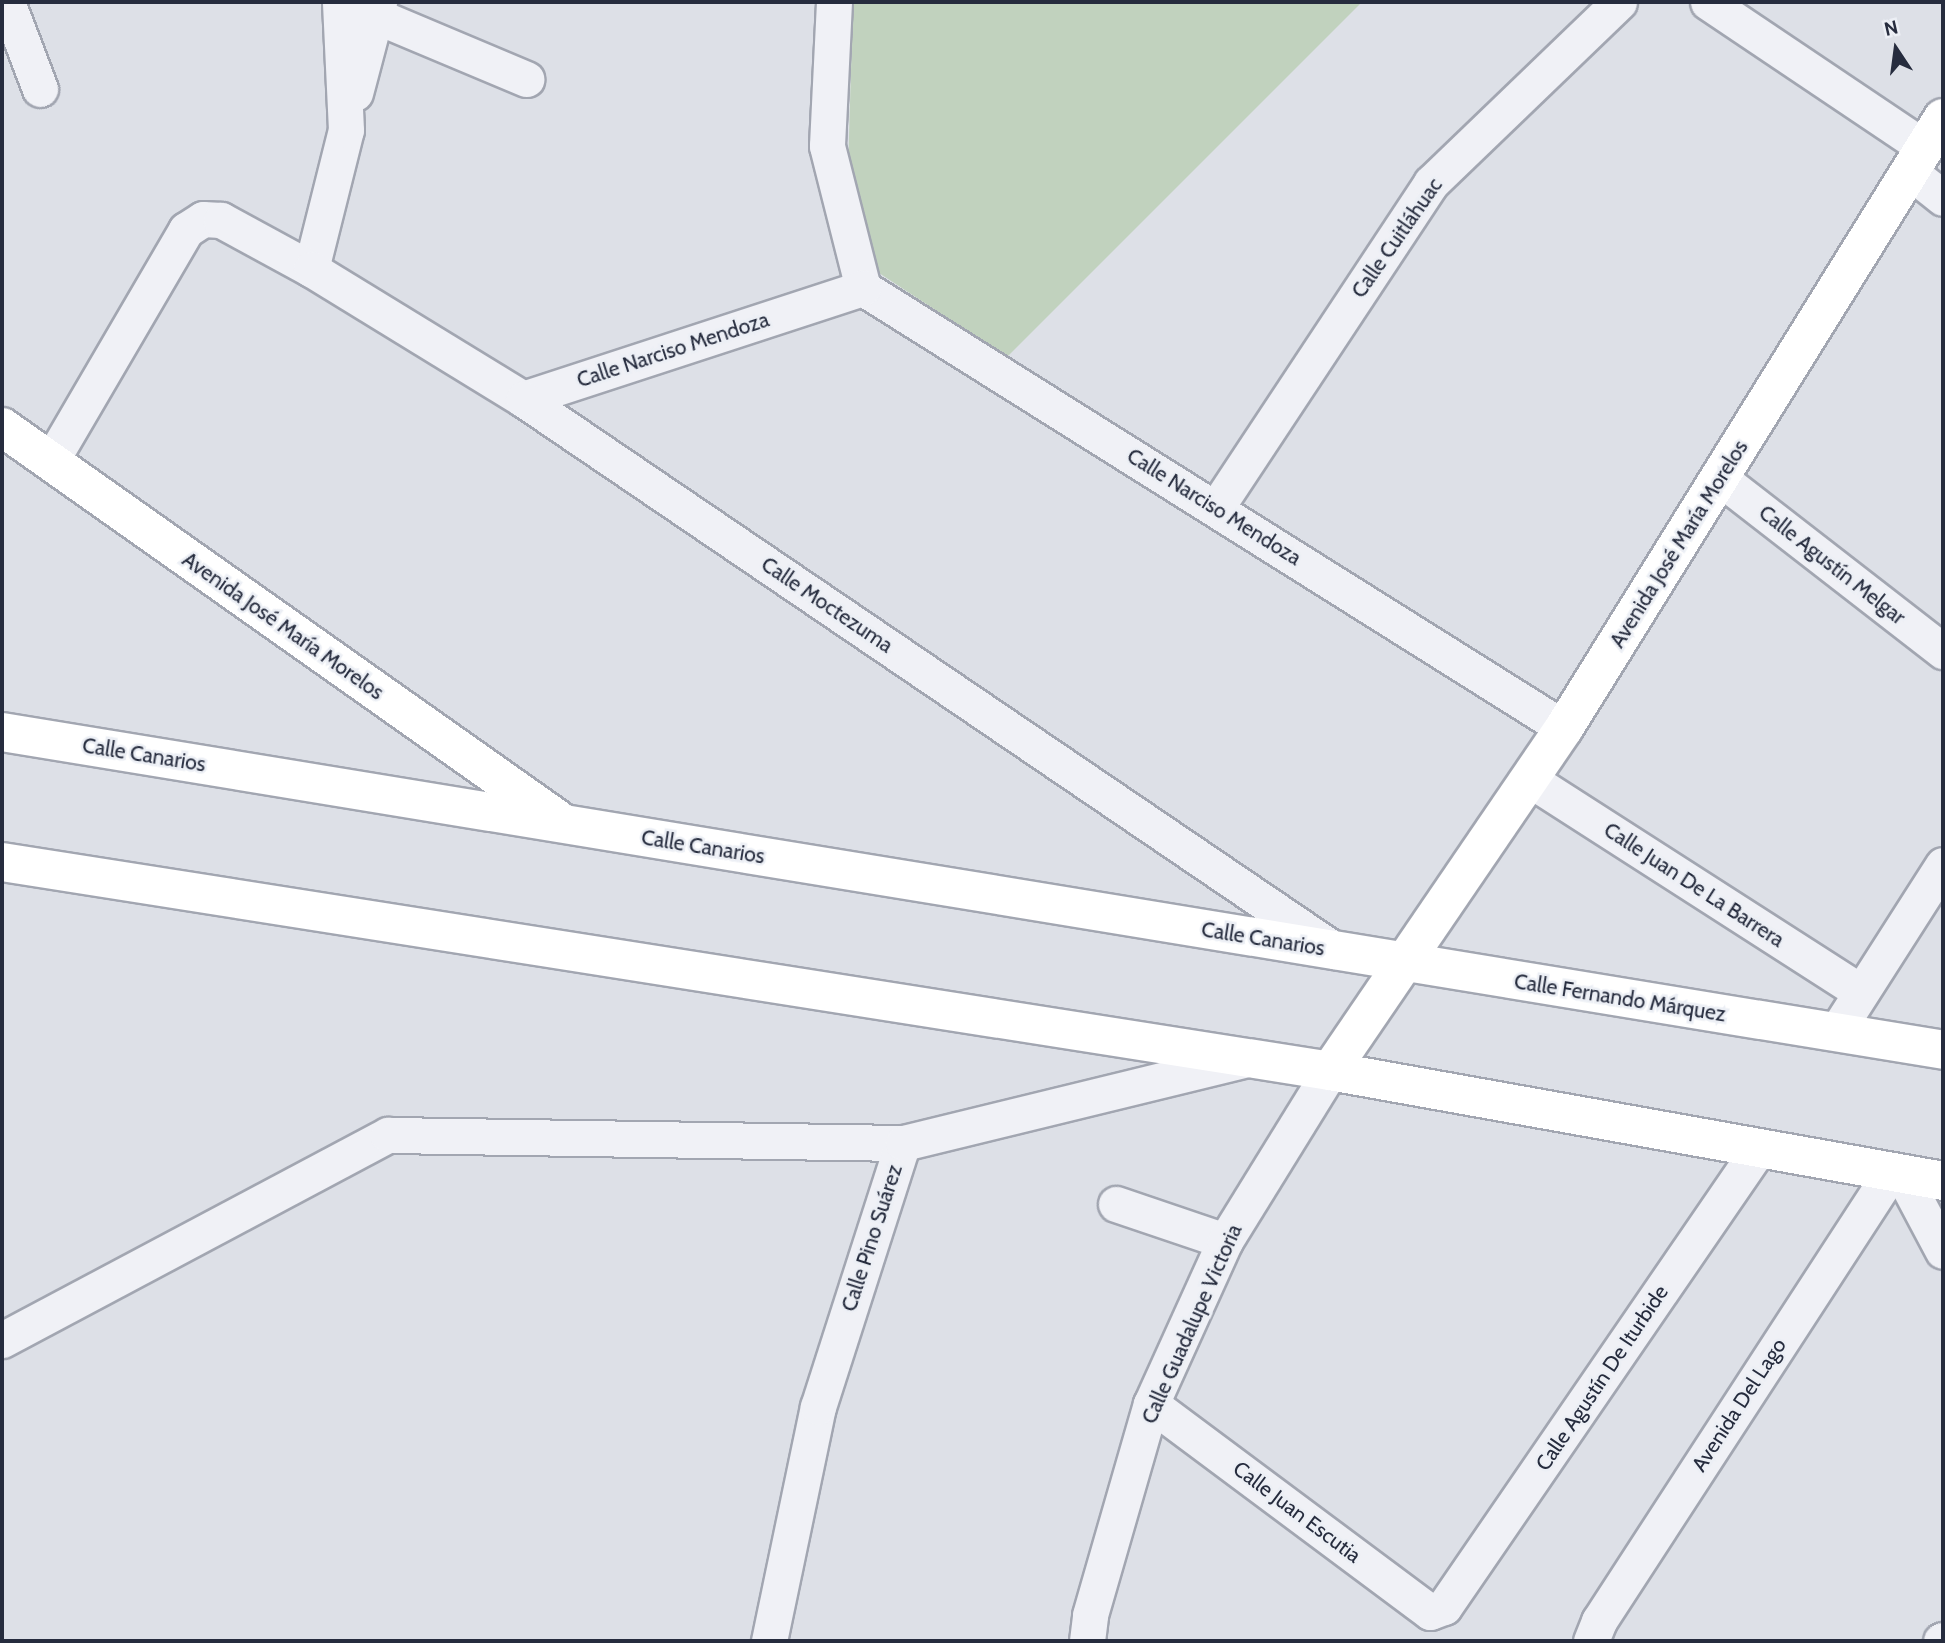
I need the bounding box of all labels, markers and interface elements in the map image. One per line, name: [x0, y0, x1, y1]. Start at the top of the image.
north arrow: [1861, 14, 1931, 84]
text: N: [1882, 15, 1900, 41]
street label: Calle Cuitláhuac: [1346, 173, 1448, 303]
street label: Calle Narciso Mendoza: [574, 307, 772, 393]
street label: Avenida José María Morelos: [1605, 436, 1753, 652]
street label: Calle Narciso Mendoza: [1122, 443, 1306, 571]
street label: Calle Agustín Melgar: [1754, 500, 1910, 630]
street label: Avenida José María Morelos: [177, 547, 389, 705]
street label: Calle Moctezuma: [756, 552, 898, 658]
street label: Calle Canarios: [81, 733, 207, 777]
street label: Calle Juan De La Barrera: [1599, 817, 1789, 953]
street label: Calle Canarios: [640, 825, 766, 869]
street label: Calle Canarios: [1200, 917, 1326, 961]
street label: Calle Fernando Márquez: [1512, 969, 1728, 1027]
street label: Calle Pino Suárez: [836, 1161, 908, 1315]
street label: Calle Guadalupe Victoria: [1137, 1220, 1247, 1428]
street label: Calle Agustín De Iturbide: [1531, 1280, 1673, 1476]
street label: Avenida Del Lago: [1687, 1334, 1791, 1476]
street label: Calle Juan Escutia: [1228, 1456, 1366, 1568]

